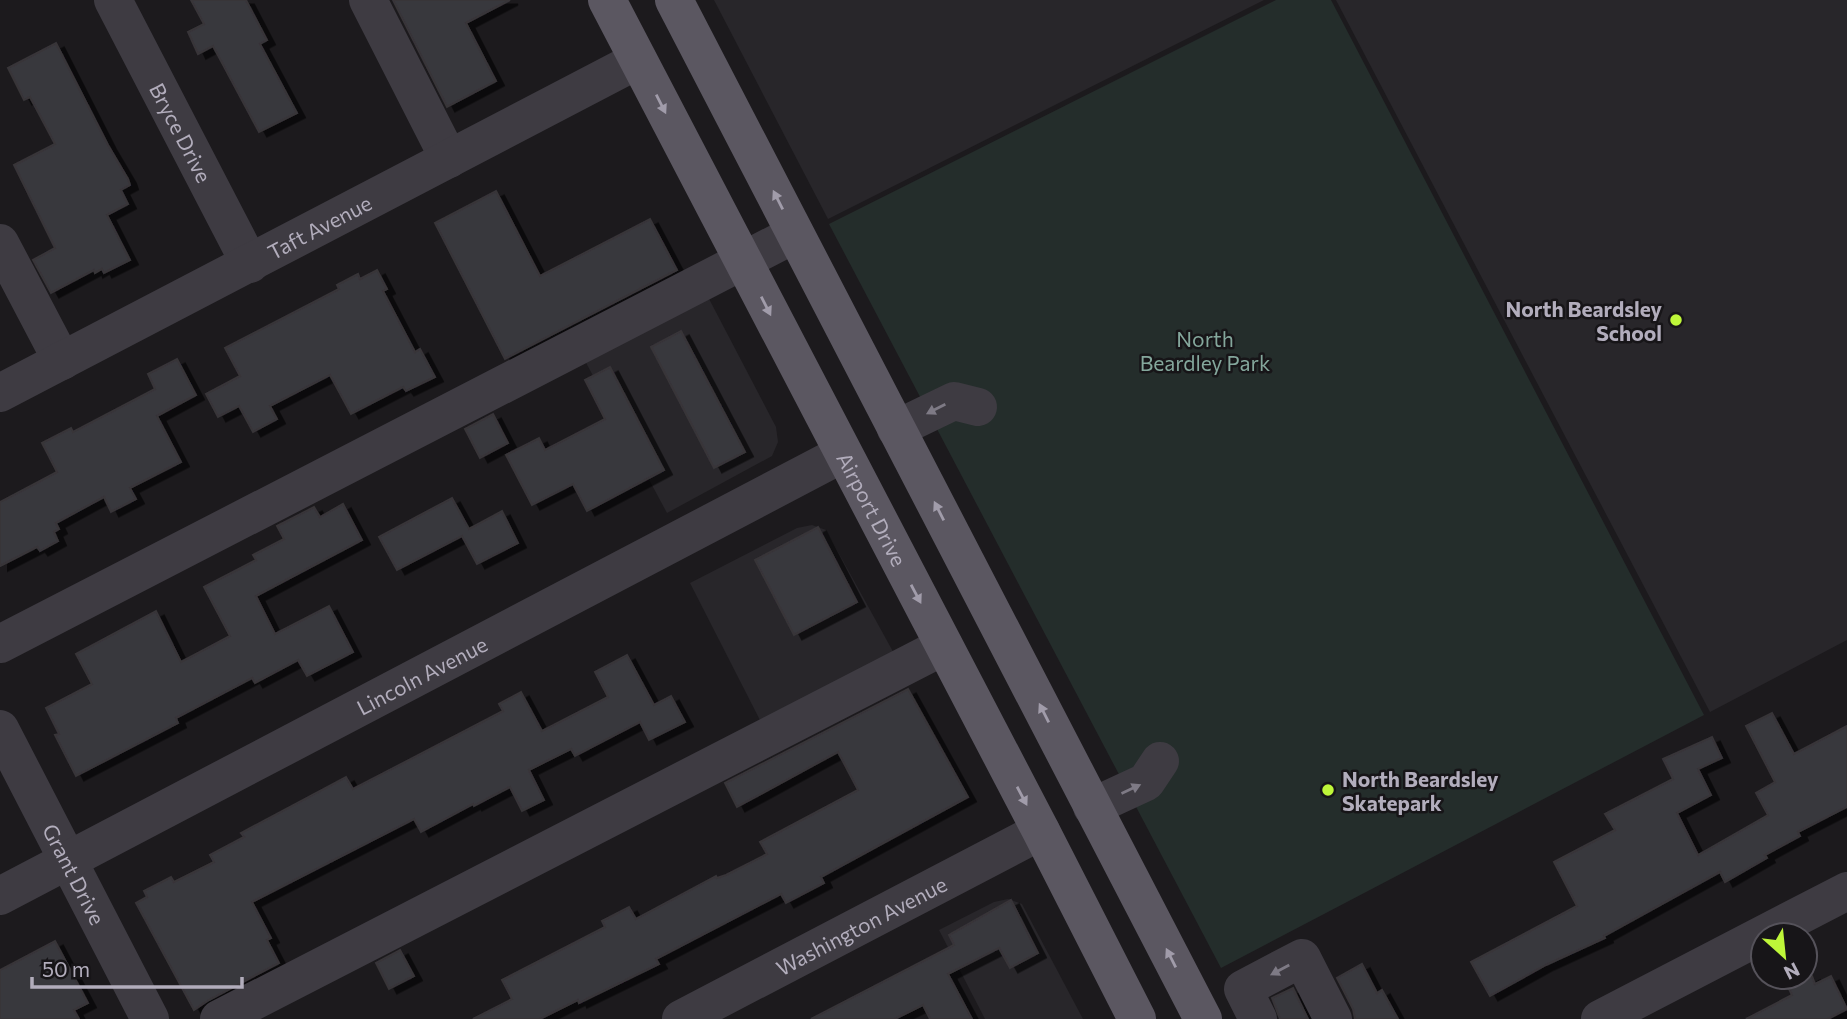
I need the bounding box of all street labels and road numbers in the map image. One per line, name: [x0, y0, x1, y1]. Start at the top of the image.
street label: Bryce Drive: [146, 78, 218, 186]
street label: Taft Avenue: [263, 189, 375, 264]
street label: Airport Drive: [833, 448, 913, 570]
street label: Lincoln Avenue: [352, 630, 491, 719]
street label: Grant Drive: [39, 819, 111, 928]
street label: Washington Avenue: [771, 870, 950, 980]

